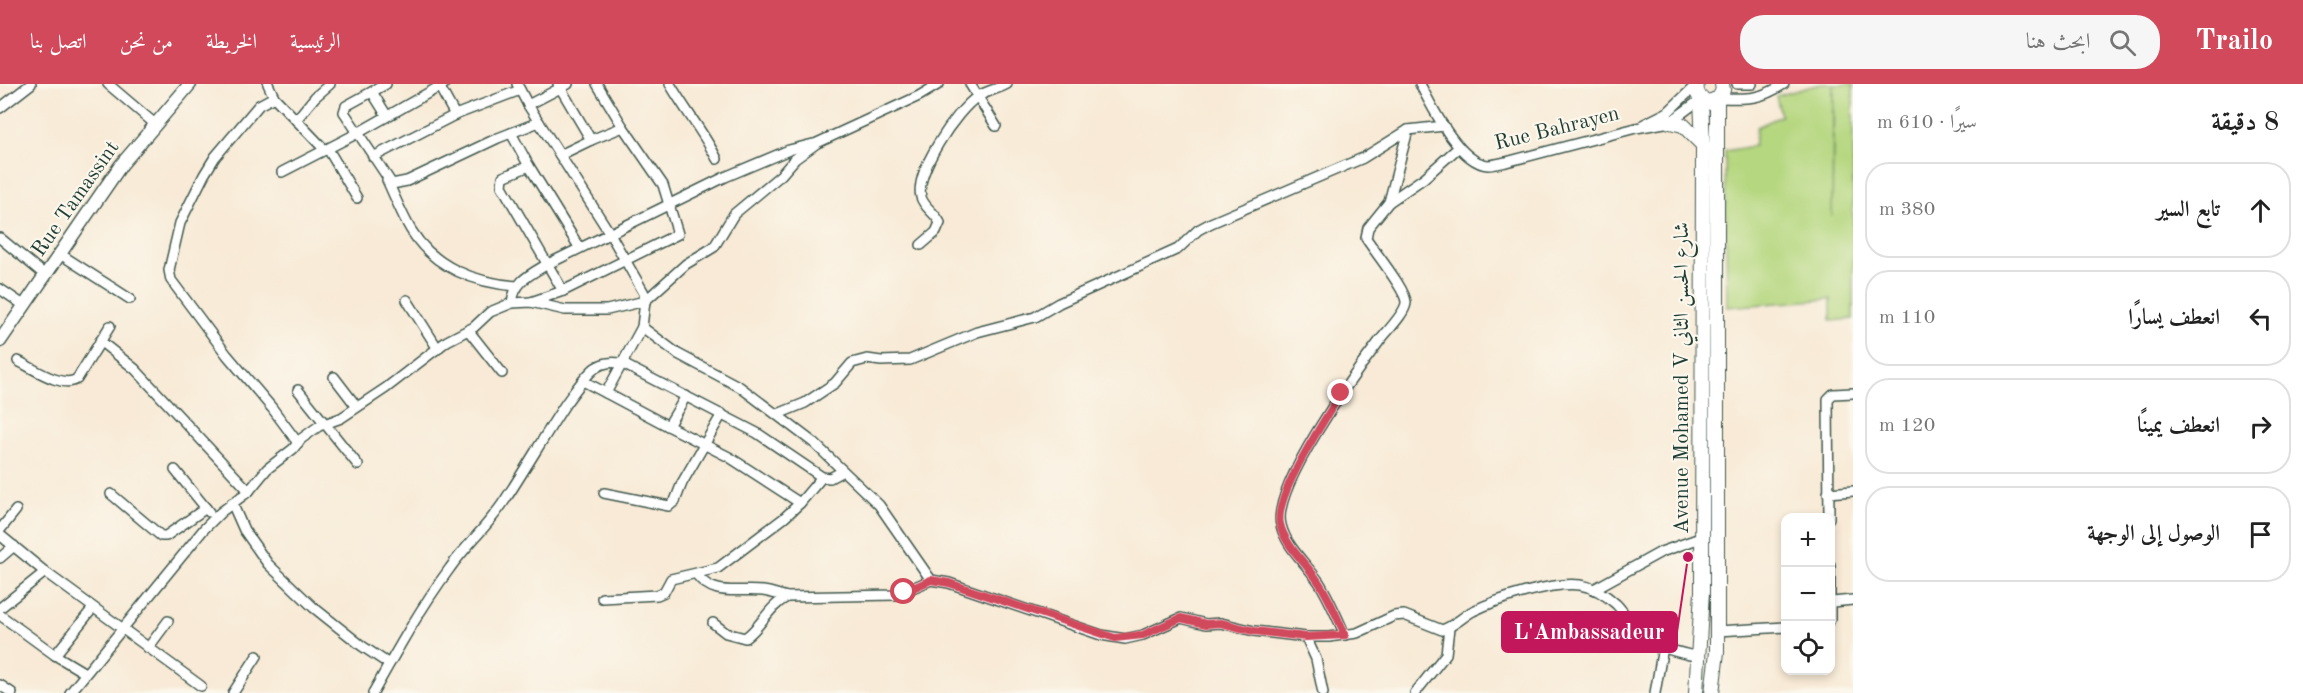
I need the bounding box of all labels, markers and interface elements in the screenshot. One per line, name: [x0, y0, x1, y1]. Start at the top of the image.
search box: [1740, 15, 2160, 69]
icon: search: [2106, 26, 2139, 59]
text: Trailo: [2196, 28, 2273, 56]
text: ابحث هنا: [2026, 31, 2091, 53]
text: اتصل بنا: [30, 32, 87, 53]
text: من نحن: [120, 32, 173, 53]
text: الخريطة: [206, 32, 257, 53]
text: الرئيسية: [290, 32, 341, 53]
street label: Rue Bahrayen: [1492, 103, 1622, 155]
text: 8 دقيقة: [2211, 110, 2279, 136]
text: سيرًا · 610 m: [1877, 113, 1977, 133]
street label: Rue Tamassint: [28, 137, 124, 261]
icon: ahead: [2244, 194, 2277, 227]
text: تابع السير: [2156, 199, 2220, 221]
text: 380 m: [1879, 200, 1935, 220]
street label: Avenue Mohamed V شارع الحسن الثاني: [1672, 222, 1699, 534]
icon: left: [2244, 302, 2277, 335]
text: انعطف يسارًا: [2128, 307, 2220, 329]
text: 110 m: [1879, 308, 1935, 328]
route end: [1327, 379, 1353, 405]
icon: right: [2244, 410, 2277, 443]
text: انعطف يمينًا: [2137, 415, 2220, 437]
text: 120 m: [1879, 416, 1935, 436]
map controls: [1781, 513, 1835, 675]
button: +: [1781, 513, 1835, 567]
icon: arrive: [2244, 518, 2277, 551]
text: الوصول إلى الوجهة: [2087, 523, 2220, 545]
button: −: [1781, 567, 1835, 621]
route start: [890, 578, 916, 604]
callout: L'Ambassadeur: [1502, 612, 1677, 652]
button: locate: [1781, 621, 1835, 675]
text: L'Ambassadeur: [1514, 622, 1664, 644]

